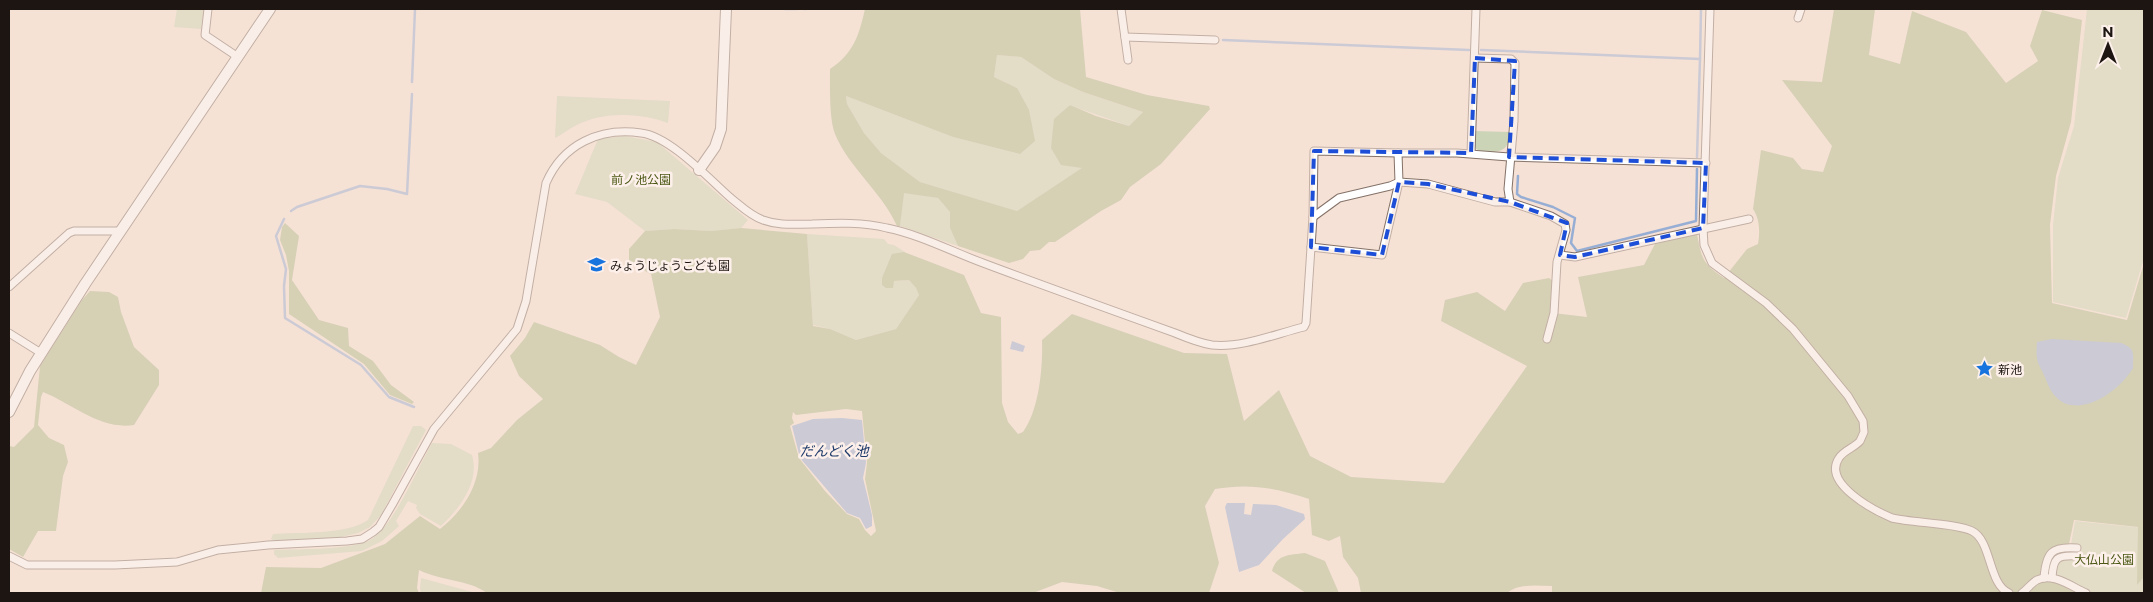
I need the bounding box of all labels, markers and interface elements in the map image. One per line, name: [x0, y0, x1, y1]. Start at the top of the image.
north arrow: [2083, 20, 2133, 70]
text: N: [2102, 23, 2114, 41]
park label: 前ノ池公園: [611, 172, 671, 187]
school or university icon: みょうじょうこども園: [586, 255, 606, 275]
place label: みょうじょうこども園: [610, 258, 730, 273]
place icon: 新池: [1974, 359, 1994, 379]
place label: 新池: [1998, 362, 2022, 377]
water label: だんどく池: [799, 442, 871, 460]
park label: 大仏山公園: [2074, 552, 2134, 567]

